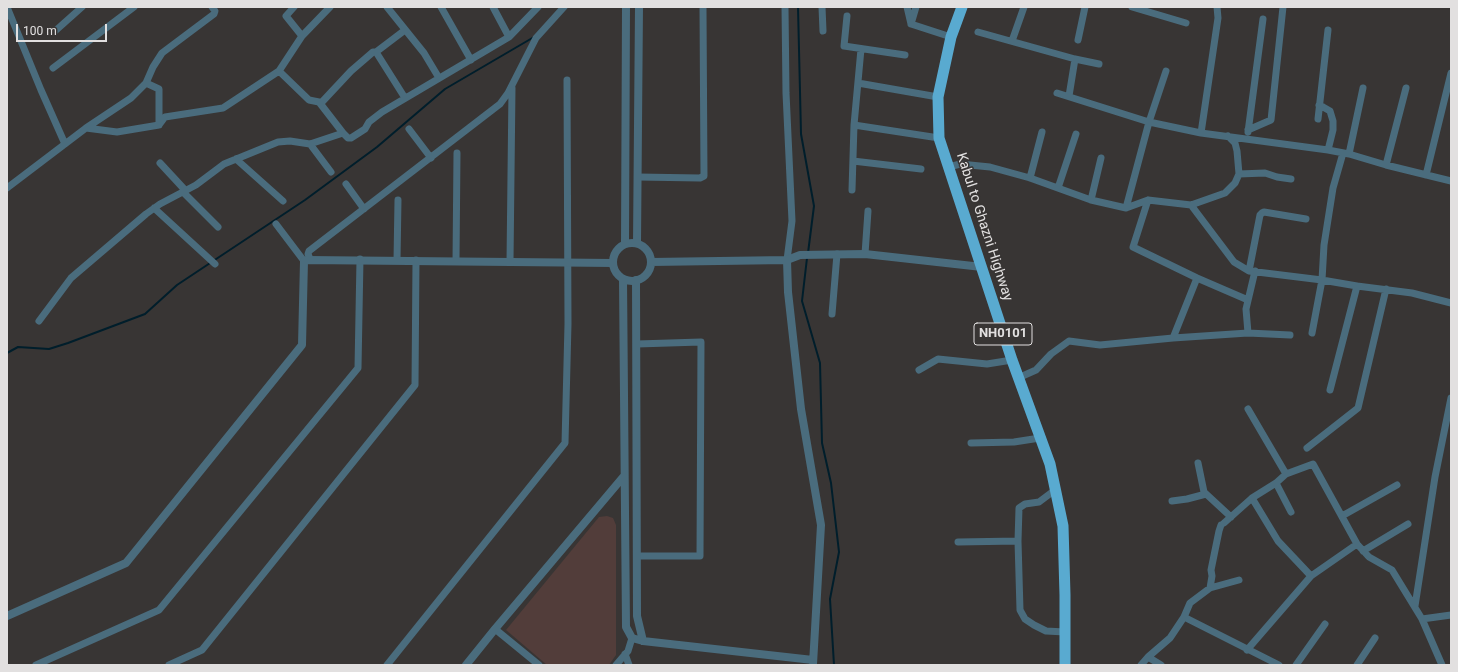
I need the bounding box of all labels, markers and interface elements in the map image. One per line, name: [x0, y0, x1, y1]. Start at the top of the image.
scale bar: [18, 16, 109, 42]
text: 100 m: [23, 24, 57, 38]
street label: Kabul to Ghazni Highway: [952, 151, 1016, 303]
road number: NH0101: [974, 323, 1032, 345]

